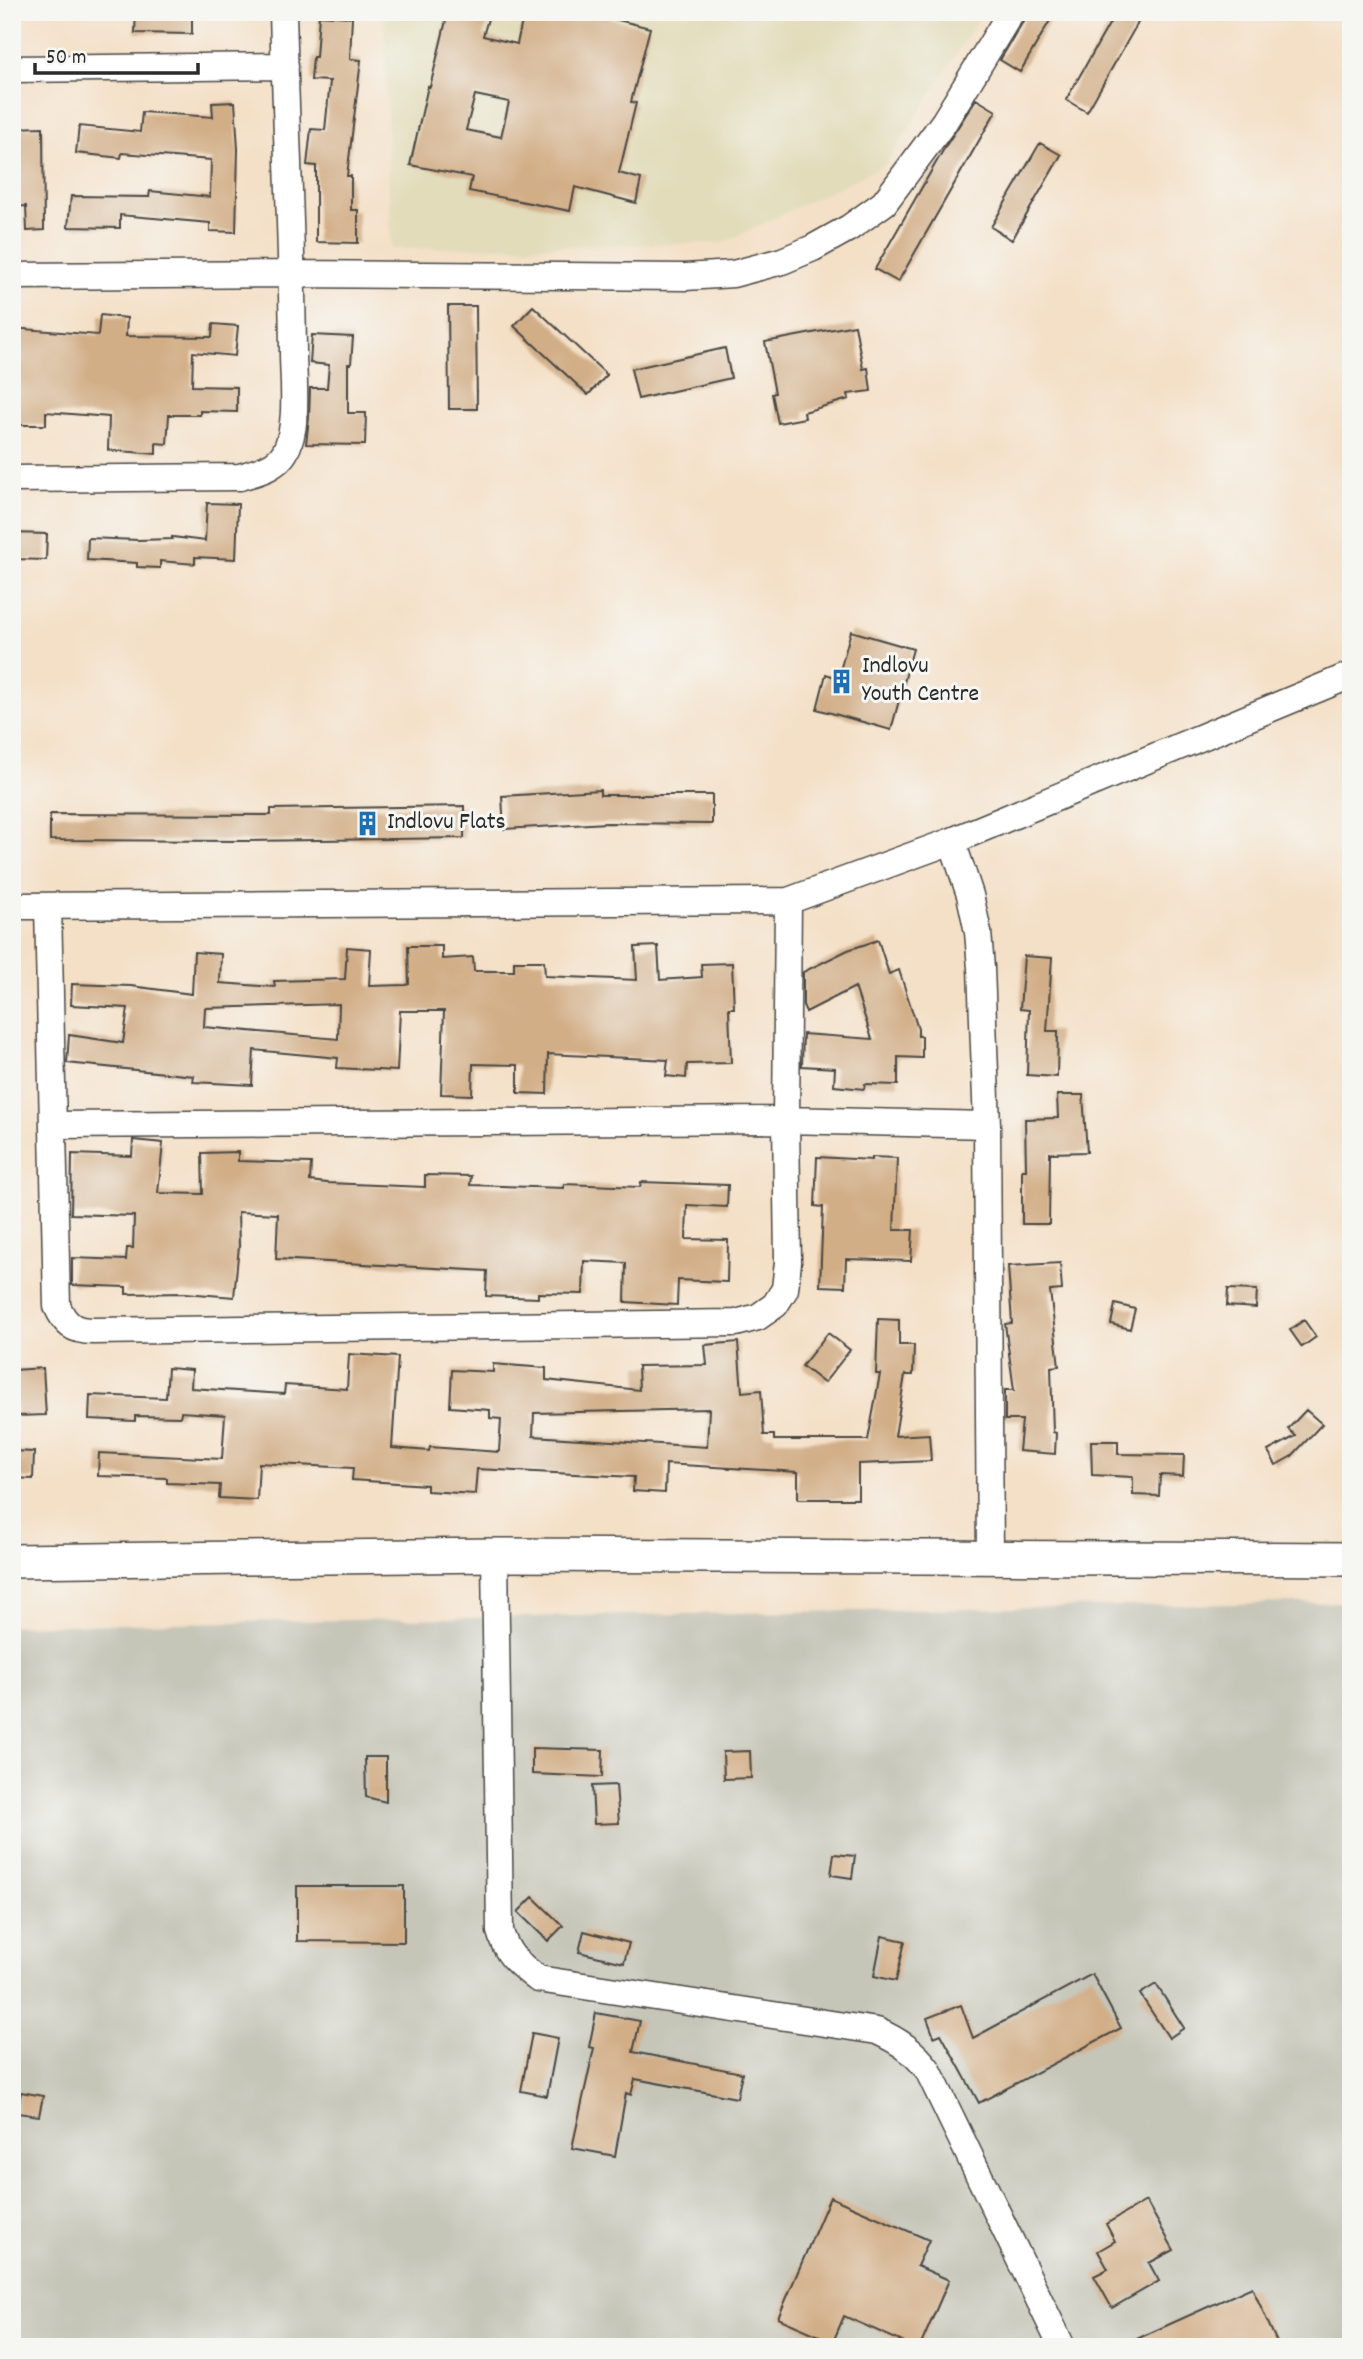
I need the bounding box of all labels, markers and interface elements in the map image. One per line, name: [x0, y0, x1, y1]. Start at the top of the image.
scale bar: [35, 32, 198, 76]
text: 50 m: [46, 44, 86, 74]
place label: Indlovu Youth Centre: [862, 650, 979, 712]
building icon: Indlovu Youth Centre: [828, 667, 856, 695]
place label: Indlovu Flats: [387, 806, 506, 840]
building icon: Indlovu Flats: [353, 809, 381, 837]

